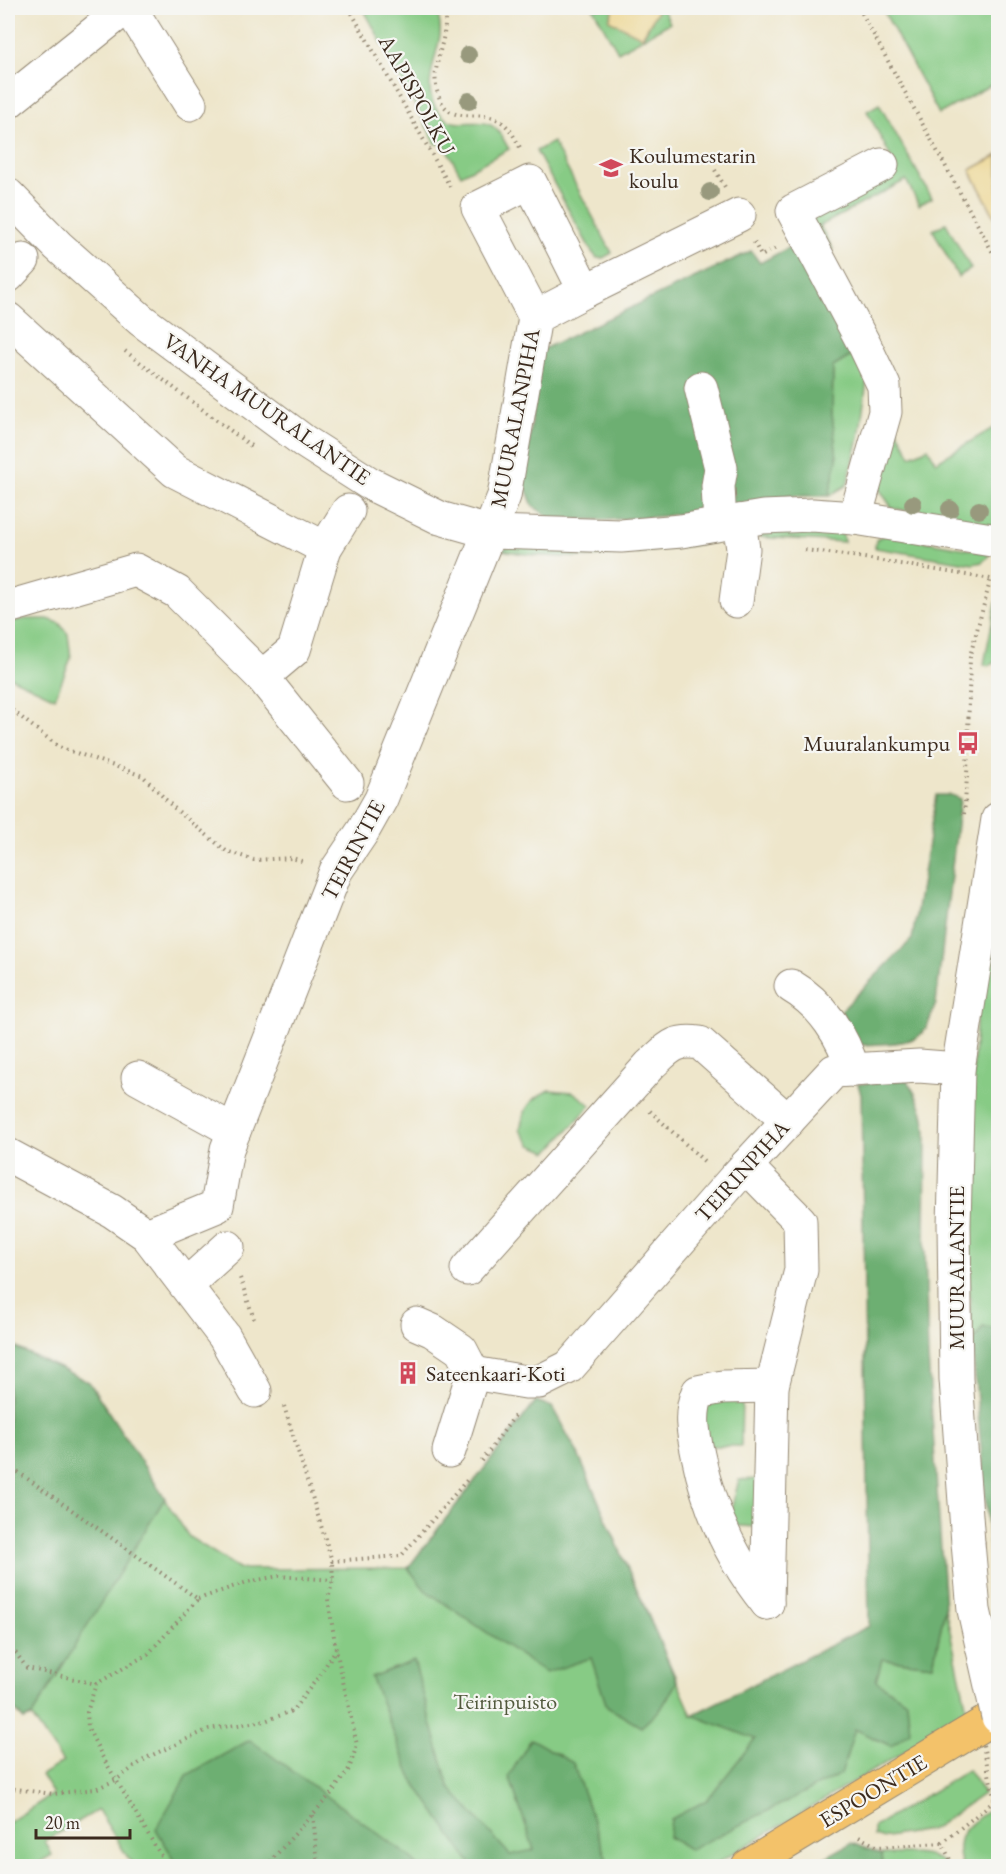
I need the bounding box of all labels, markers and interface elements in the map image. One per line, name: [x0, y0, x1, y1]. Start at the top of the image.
street label: AAPISPOLKU: [372, 29, 462, 161]
place label: Koulumestarin koulu: [629, 141, 757, 195]
school or university icon: Koulumestarin koulu: [598, 155, 624, 181]
street label: MUURALANPIHA: [483, 325, 547, 510]
street label: VANHA MUURALANTIE: [158, 327, 376, 491]
place label: Muuralankumpu: [803, 729, 950, 758]
bus stop icon: Muuralankumpu: [955, 730, 981, 756]
street label: TEIRINTIE: [314, 795, 392, 905]
street label: TEIRINPIHA: [688, 1113, 796, 1228]
street label: MUURALANTIE: [942, 1186, 971, 1350]
place label: Sateenkaari-Koti: [426, 1359, 565, 1388]
building icon: Sateenkaari-Koti: [395, 1360, 421, 1386]
park label: Teirinpuisto: [453, 1687, 557, 1716]
street label: ESPOONTIE: [814, 1748, 932, 1834]
scale bar: [36, 1802, 130, 1840]
text: 20 m: [45, 1811, 80, 1834]

